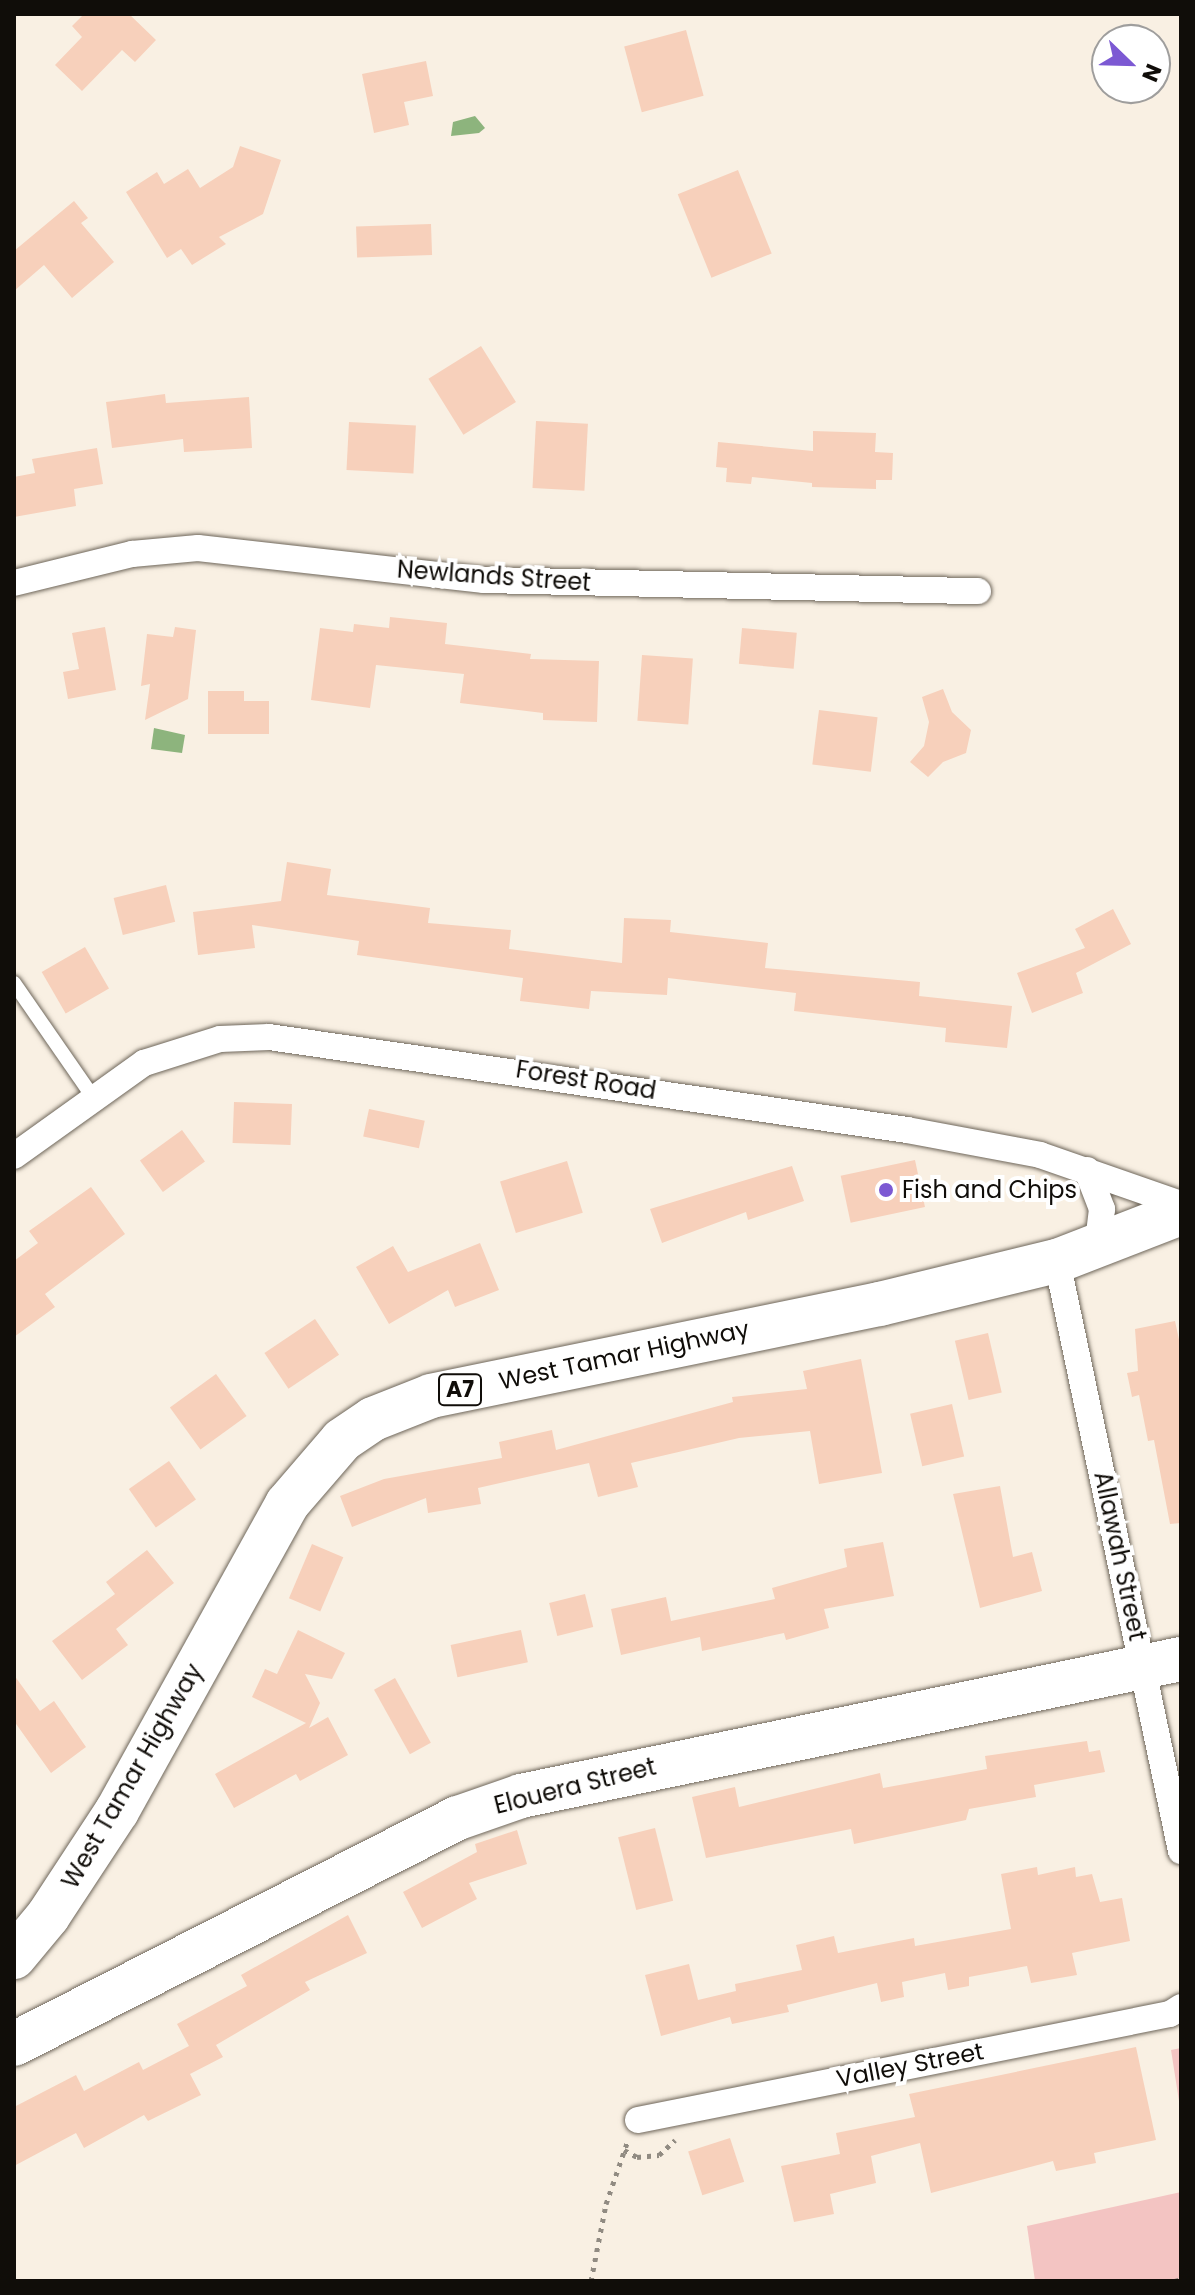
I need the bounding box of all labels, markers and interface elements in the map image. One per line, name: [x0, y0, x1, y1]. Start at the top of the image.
north arrow: [1091, 24, 1171, 104]
text: N: [1134, 59, 1169, 86]
street label: Newlands Street: [396, 555, 592, 597]
street label: Forest Road: [514, 1055, 658, 1105]
place label: Fish and Chips: [902, 1176, 1077, 1204]
marker: Fish and Chips: [877, 1181, 895, 1199]
street label: West Tamar Highway: [496, 1314, 752, 1396]
road number: A7: [438, 1372, 482, 1408]
street label: Allawah Street: [1088, 1469, 1152, 1643]
street label: West Tamar Highway: [56, 1658, 208, 1894]
street label: Elouera Street: [491, 1752, 659, 1820]
street label: Valley Street: [834, 2037, 986, 2093]

